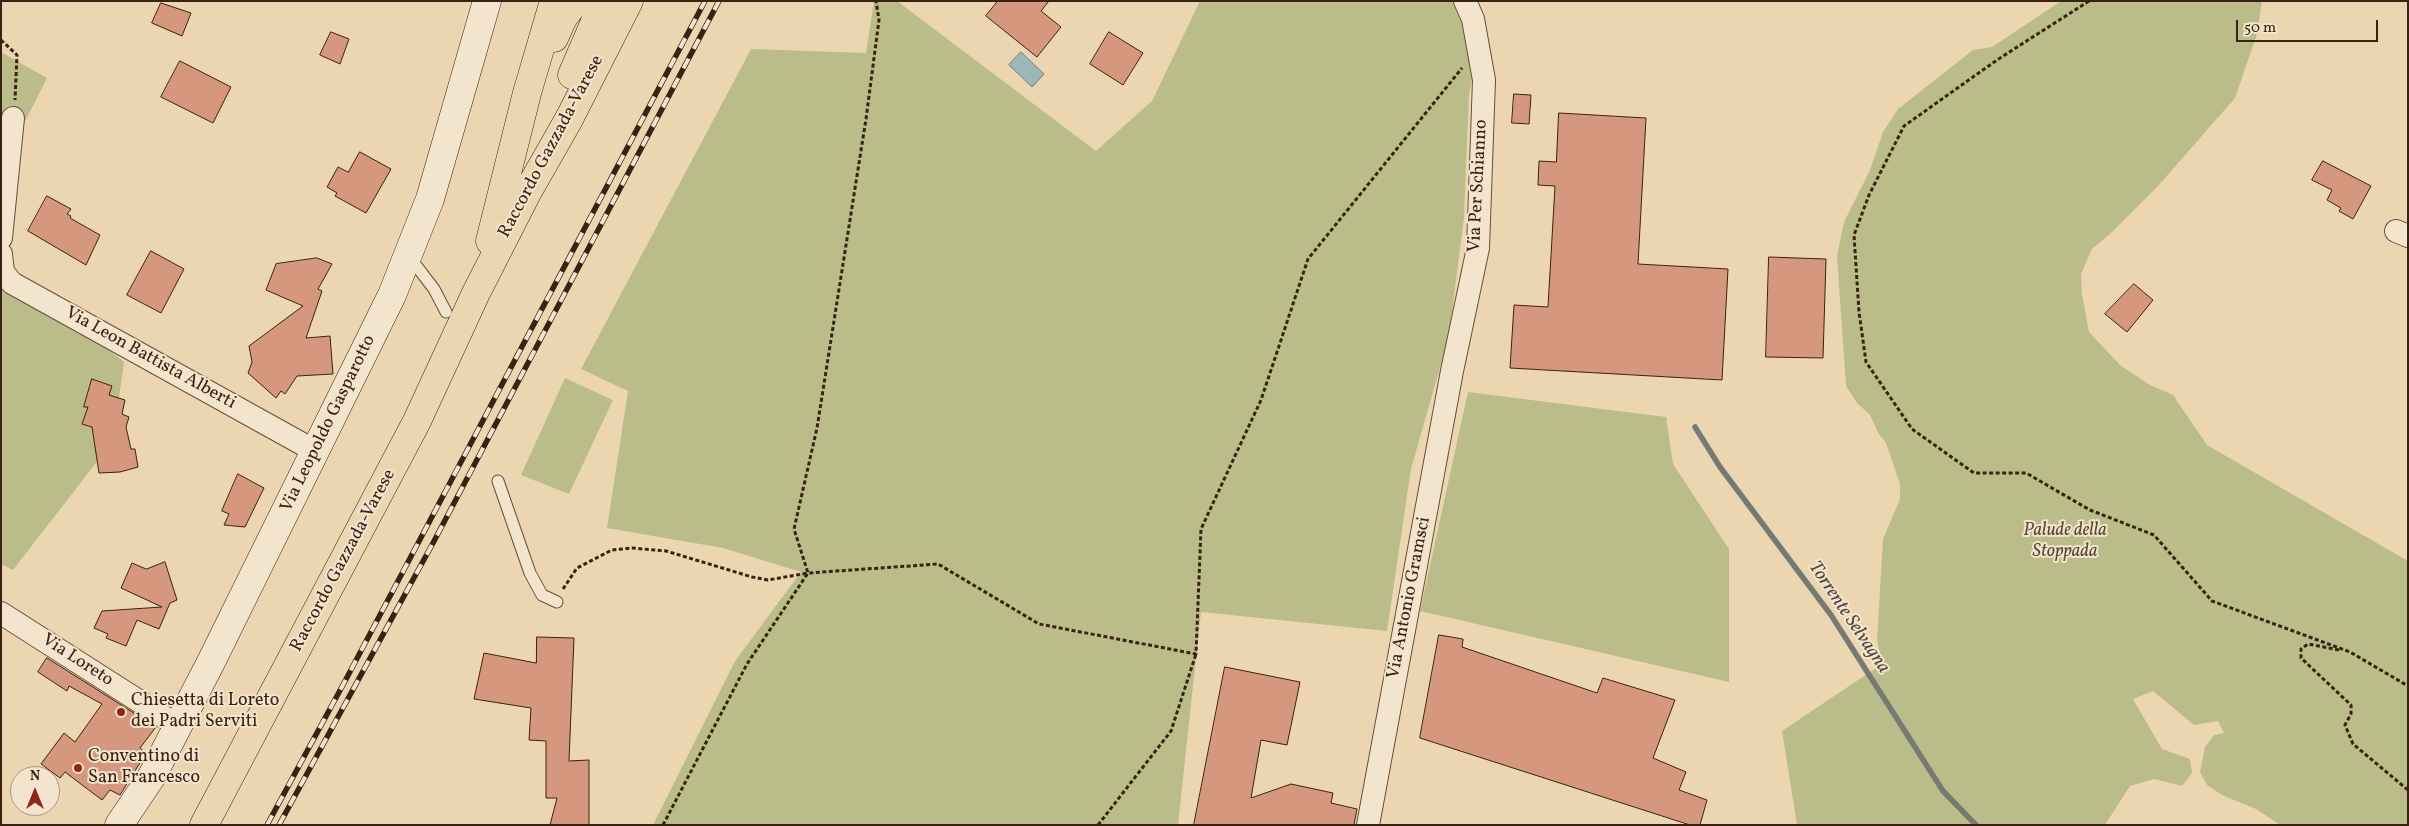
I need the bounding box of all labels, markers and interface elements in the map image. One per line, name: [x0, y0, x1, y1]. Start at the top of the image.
scale bar: [2239, 10, 2382, 42]
text: 50 m: [2244, 18, 2276, 39]
street label: Raccordo Gazzada-Varese: [495, 52, 609, 242]
street label: Via Per Schianno: [1465, 119, 1493, 253]
street label: Via Leon Battista Alberti: [61, 303, 239, 415]
street label: Via Leopoldo Gasparotto: [277, 332, 381, 516]
street label: Raccordo Gazzada-Varese: [287, 466, 401, 656]
street label: Via Antonio Gramsci: [1384, 515, 1436, 681]
park label: Palude della Stoppada: [2023, 521, 2107, 564]
water label: Torrente Selvagna: [1802, 558, 1894, 678]
street label: Via Loreto: [37, 630, 117, 692]
place label: Chiesetta di Loreto dei Padri Serviti: [131, 691, 279, 734]
marker: Chiesetta di Loreto dei Padri Serviti: [115, 706, 127, 718]
place label: Conventino di San Francesco: [88, 747, 200, 790]
marker: Conventino di San Francesco: [72, 762, 84, 774]
north arrow: [10, 766, 60, 816]
text: N: [30, 767, 40, 786]

